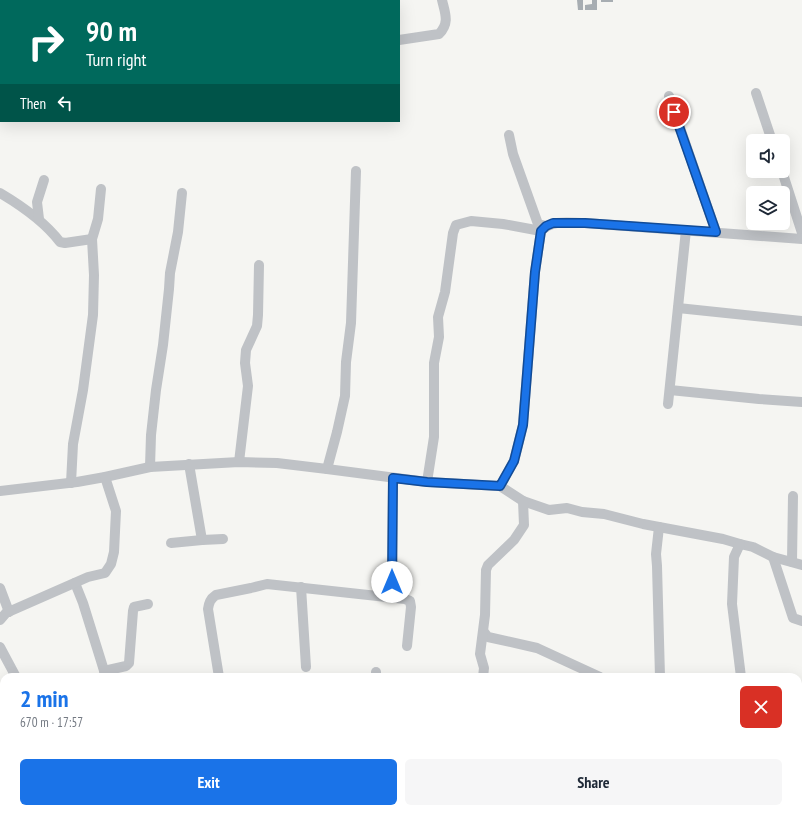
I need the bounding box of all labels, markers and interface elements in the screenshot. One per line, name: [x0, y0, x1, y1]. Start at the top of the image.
text: 90 m: [86, 12, 137, 49]
icon: right: [20, 16, 72, 68]
text: Turn right: [86, 48, 146, 71]
icon: left: [54, 92, 76, 114]
text: Then: [20, 94, 46, 113]
pin: [657, 95, 691, 129]
icon: arrive: [663, 101, 685, 123]
map controls: [746, 134, 790, 230]
button: sound: [746, 134, 790, 178]
button: layers: [746, 186, 790, 230]
position arrow: [371, 561, 413, 603]
text: 2 min: [20, 683, 68, 714]
button: close: [740, 686, 782, 728]
text: 670 m · 17:57: [20, 714, 83, 731]
button: Exit: [20, 759, 397, 805]
button: Share: [405, 759, 782, 805]

